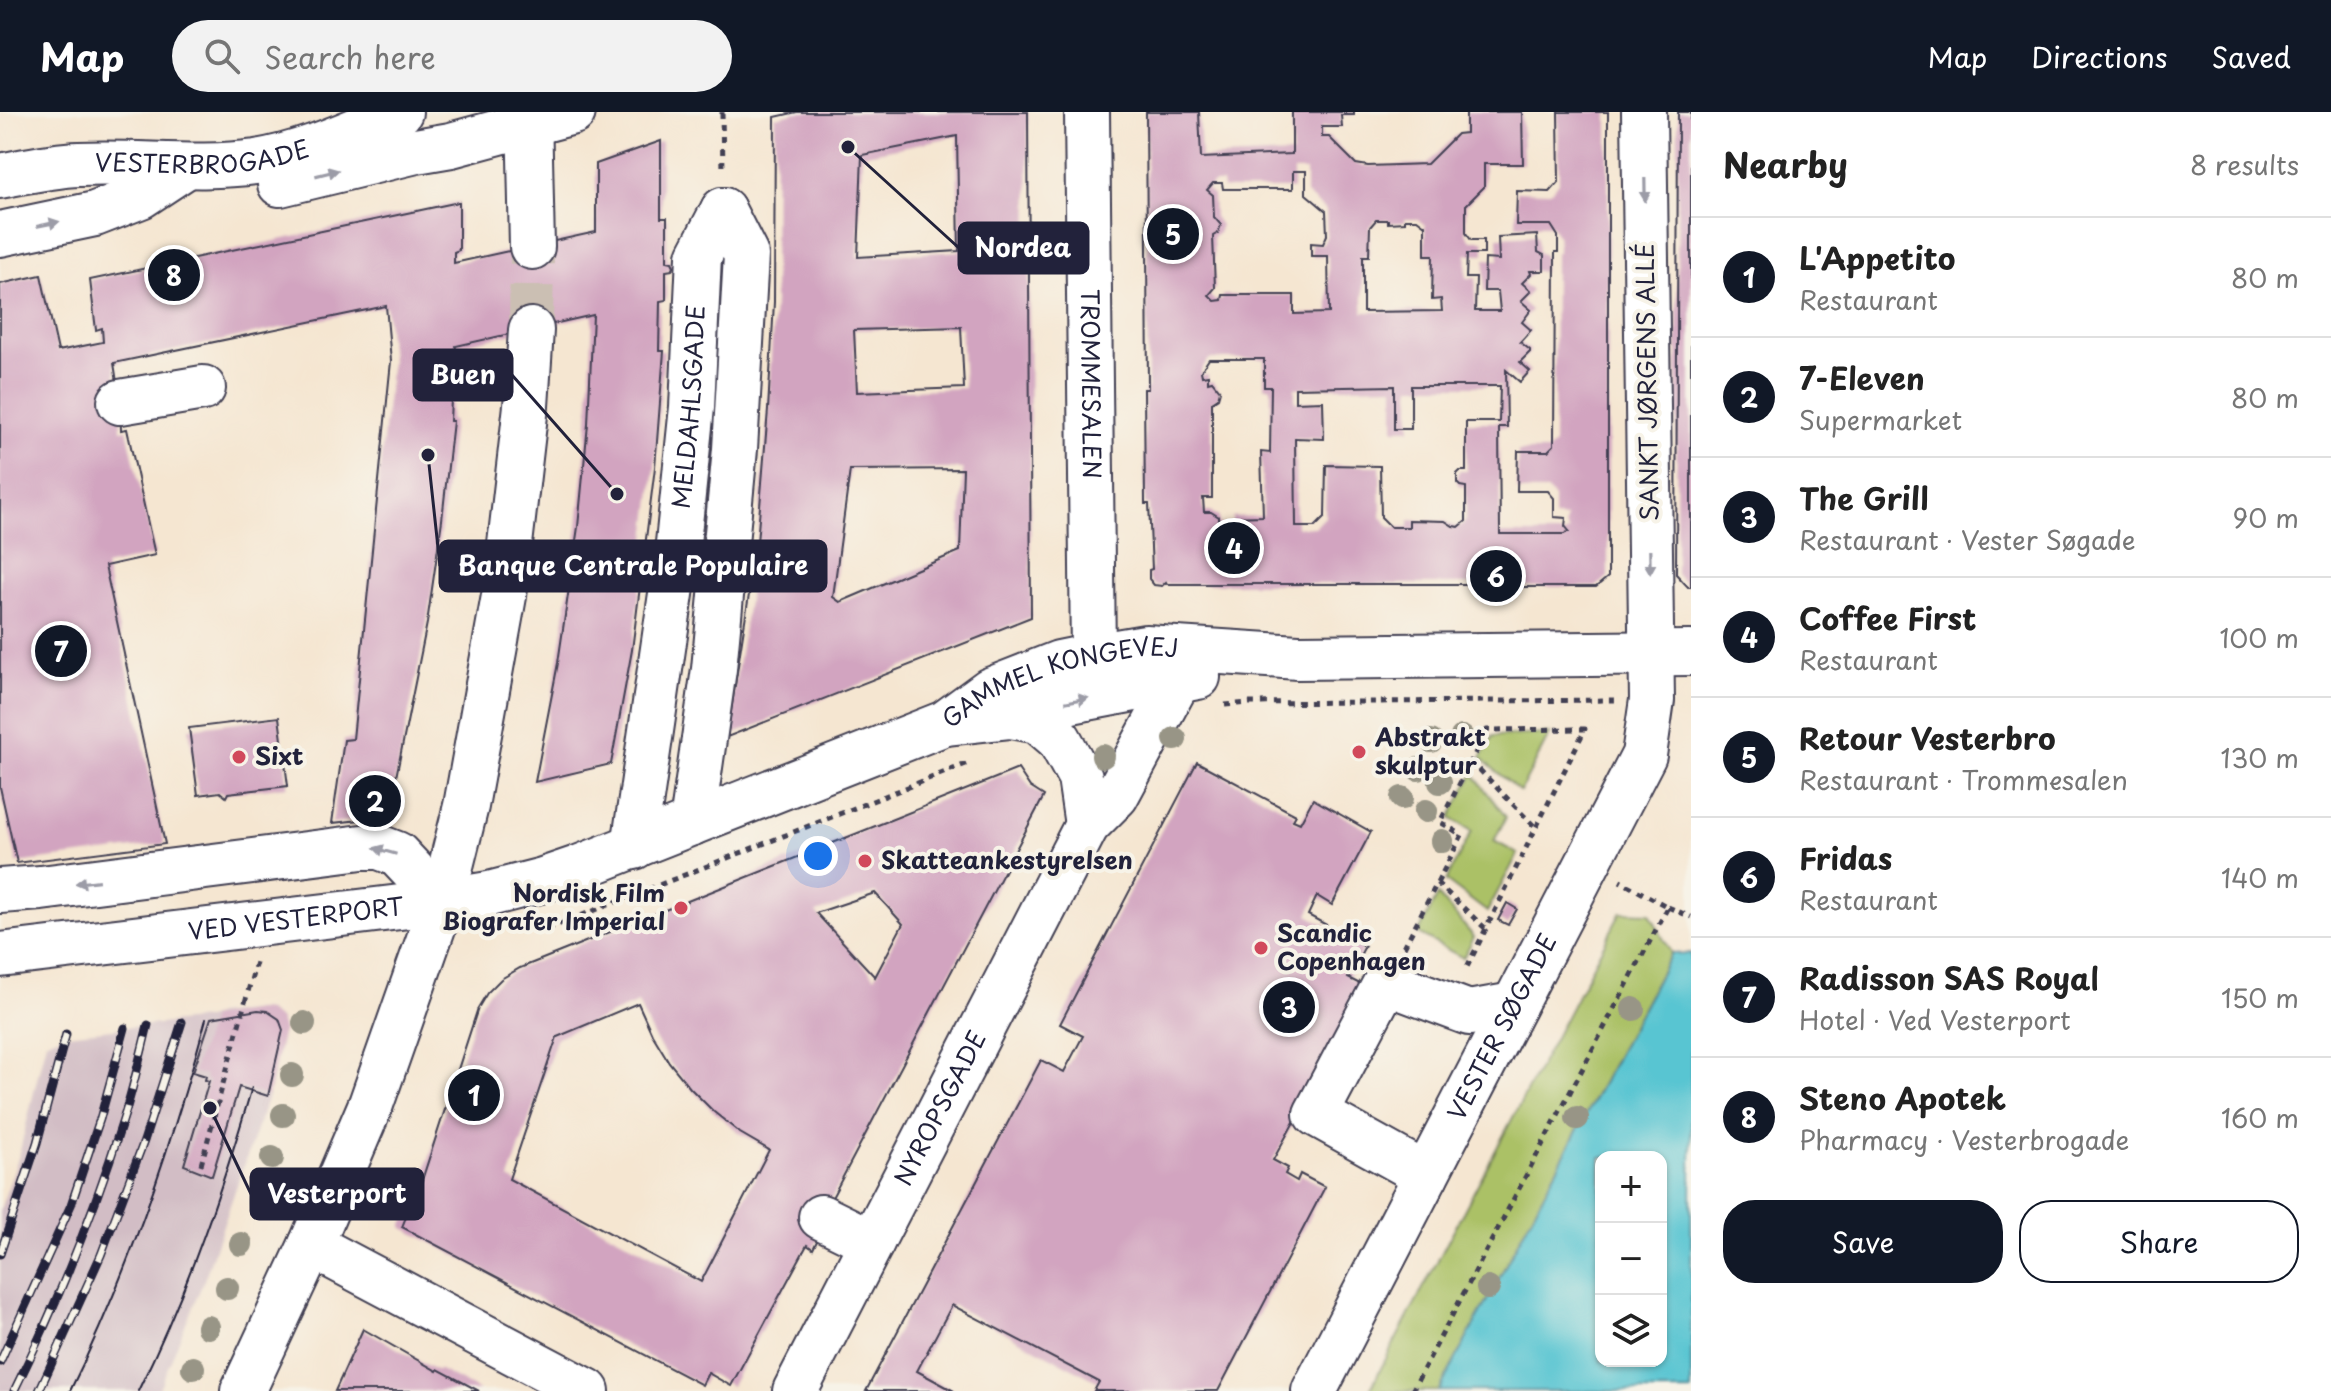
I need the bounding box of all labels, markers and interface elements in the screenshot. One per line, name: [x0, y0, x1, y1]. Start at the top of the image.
search box: [172, 20, 732, 92]
text: Map: [40, 28, 124, 85]
icon: search: [200, 34, 244, 78]
text: Search here: [264, 34, 436, 79]
text: Map: [1928, 35, 1987, 78]
text: Directions: [2031, 35, 2168, 78]
text: Saved: [2212, 35, 2291, 78]
street label: VESTERBROGADE: [95, 129, 314, 181]
text: Nearby: [1723, 138, 1848, 190]
text: 8 results: [2190, 145, 2299, 184]
one-way arrow: [315, 166, 340, 179]
one-way arrow: [1639, 178, 1651, 203]
pin: 5: [1147, 204, 1199, 264]
one-way arrow: [35, 217, 60, 230]
callout: Nordea: [959, 223, 1088, 273]
text: Nordea: [975, 227, 1071, 266]
text: L'Appetito: [1799, 235, 1955, 280]
street label: SANKT JØRGENS ALLÉ: [1626, 243, 1666, 521]
pin: 8: [148, 245, 200, 305]
text: 1: [1743, 258, 1755, 297]
text: 80 m: [2231, 258, 2299, 297]
text: Restaurant: [1799, 280, 1938, 319]
street label: TROMMESALEN: [1073, 289, 1111, 479]
street label: MELDAHLSGADE: [662, 304, 713, 510]
callout: Buen: [414, 350, 512, 400]
text: Buen: [430, 354, 496, 393]
text: 7-Eleven: [1799, 355, 1925, 400]
text: 2: [1740, 378, 1758, 417]
text: 80 m: [2231, 378, 2299, 417]
text: Supermarket: [1799, 400, 1962, 439]
text: The Grill: [1799, 475, 1928, 520]
text: 3: [1740, 498, 1758, 537]
text: 90 m: [2232, 498, 2299, 537]
pin: 4: [1208, 518, 1260, 578]
text: Restaurant · Vester Søgade: [1799, 520, 2136, 559]
callout: Banque Centrale Populaire: [440, 541, 826, 591]
text: Banque Centrale Populaire: [458, 545, 808, 584]
pin: 6: [1470, 546, 1522, 606]
one-way arrow: [1644, 550, 1656, 575]
text: Coffee First: [1799, 595, 1976, 640]
text: 4: [1740, 618, 1758, 657]
text: 100 m: [2219, 618, 2299, 657]
pin: 7: [35, 621, 87, 681]
street label: GAMMEL KONGEVEJ: [934, 627, 1180, 736]
text: Restaurant: [1799, 640, 1938, 679]
one-way arrow: [1064, 693, 1089, 706]
text: Retour Vesterbro: [1799, 715, 2056, 760]
place label: Abstrakt skulptur: [1374, 718, 1486, 782]
place label: Sixt: [255, 737, 303, 773]
text: 5: [1741, 738, 1757, 777]
text: 130 m: [2220, 738, 2299, 777]
marker: Abstrakt skulptur: [1350, 743, 1368, 761]
marker: Sixt: [230, 748, 248, 766]
text: Restaurant · Trommesalen: [1799, 760, 2128, 799]
pin: 2: [349, 771, 401, 831]
text: Fridas: [1799, 835, 1892, 880]
your location: [798, 836, 838, 876]
place label: Skatteankestyrelsen: [881, 841, 1133, 877]
one-way arrow: [372, 844, 396, 857]
marker: Skatteankestyrelsen: [856, 852, 874, 870]
text: 6: [1740, 858, 1758, 897]
text: 140 m: [2221, 858, 2299, 897]
place label: Nordisk Film Biografer Imperial: [442, 874, 665, 938]
one-way arrow: [74, 876, 99, 889]
text: Restaurant: [1799, 880, 1938, 919]
street label: VED VESTERPORT: [186, 887, 406, 948]
marker: Nordisk Film Biografer Imperial: [672, 899, 690, 917]
place label: Scandic Copenhagen: [1277, 914, 1426, 978]
street label: VESTER SØGADE: [1438, 927, 1564, 1126]
marker: Scandic Copenhagen: [1252, 939, 1270, 957]
text: Radisson SAS Royal: [1799, 955, 2099, 1000]
pin: 3: [1263, 977, 1315, 1037]
text: 7: [1742, 978, 1756, 1017]
text: 150 m: [2221, 978, 2299, 1017]
text: Hotel · Ved Vesterport: [1799, 1000, 2071, 1039]
street label: NYROPSGADE: [884, 1024, 994, 1191]
pin: 1: [448, 1065, 500, 1125]
text: Steno Apotek: [1799, 1075, 2006, 1120]
text: 8: [1741, 1098, 1757, 1137]
text: 160 m: [2221, 1098, 2299, 1137]
text: Pharmacy · Vesterbrogade: [1799, 1120, 2129, 1159]
map controls: [1595, 1151, 1667, 1367]
button: +: [1595, 1151, 1667, 1223]
callout: Vesterport: [251, 1169, 423, 1219]
text: Vesterport: [267, 1173, 407, 1212]
button: Save: [1723, 1200, 2003, 1283]
button: Share: [2019, 1200, 2299, 1283]
button: −: [1595, 1223, 1667, 1295]
button: layers: [1595, 1295, 1667, 1367]

